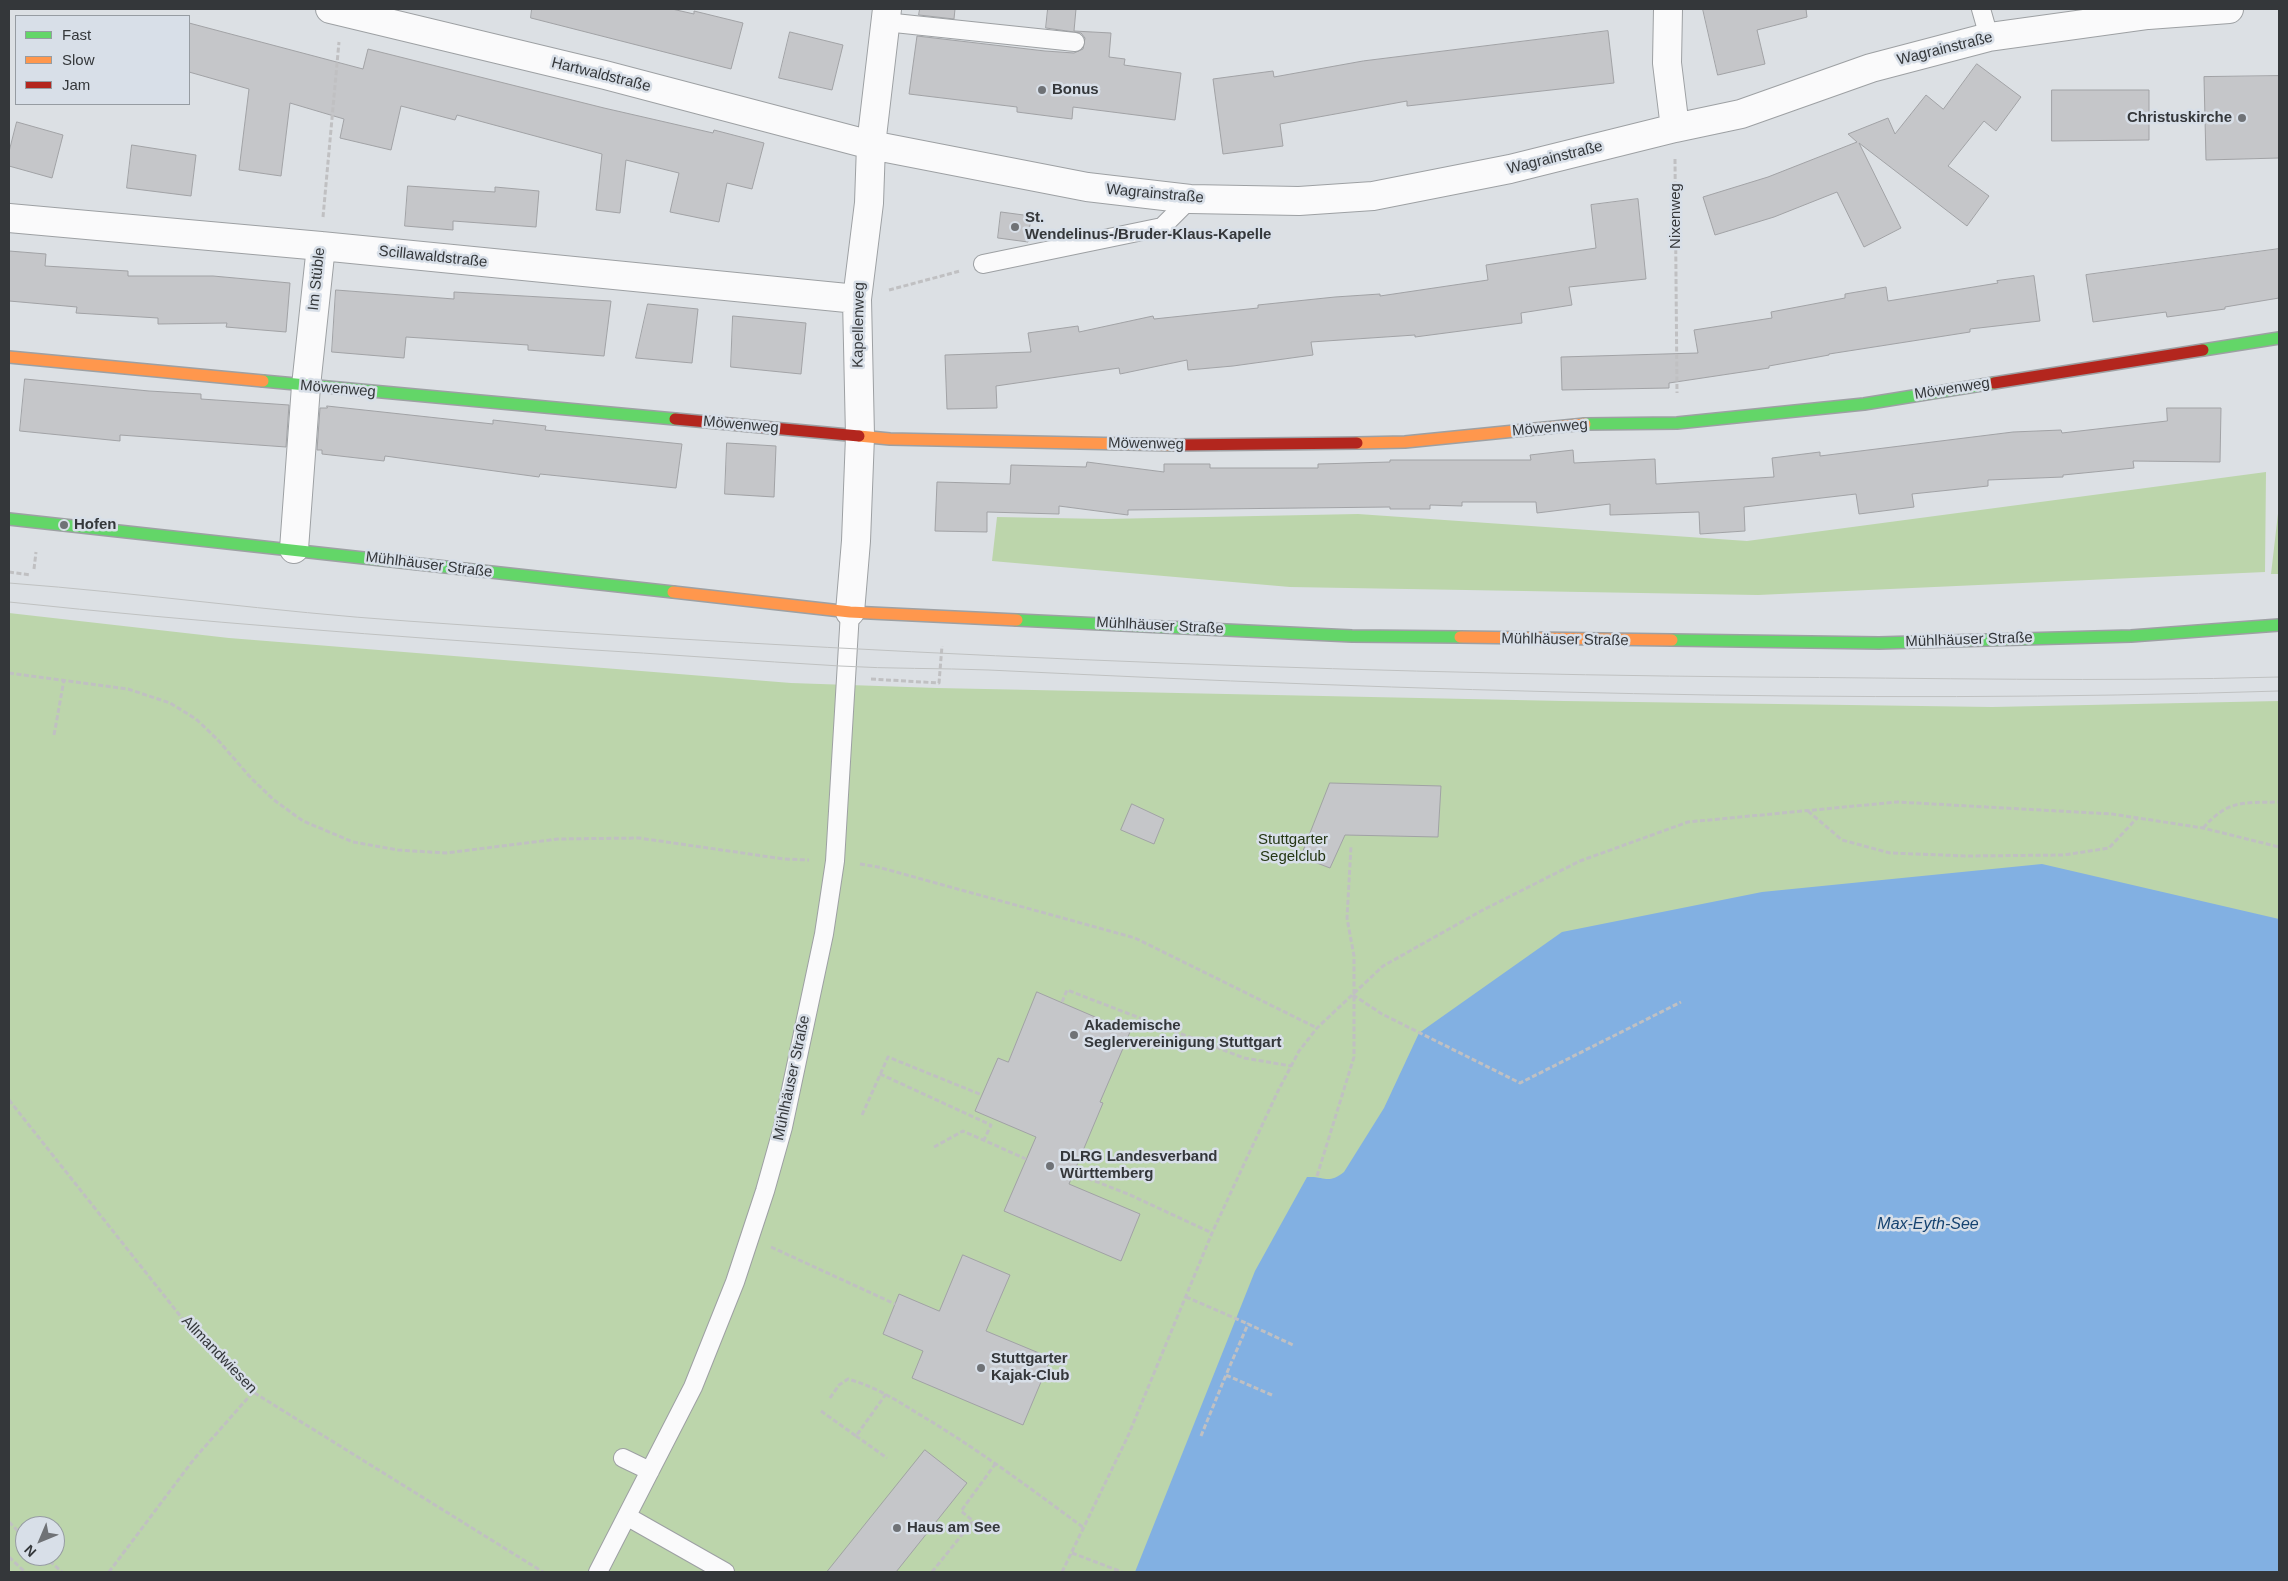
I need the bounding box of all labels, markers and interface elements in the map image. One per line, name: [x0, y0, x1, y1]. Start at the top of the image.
legend: [15, 15, 190, 105]
text: Fast: [62, 26, 91, 43]
street label: Wagrainstraße: [1895, 28, 1995, 70]
text: Slow: [62, 51, 95, 68]
street label: Hartwaldstraße: [549, 54, 653, 96]
text: Jam: [62, 76, 90, 93]
place label: Bonus: [1052, 81, 1099, 99]
marker: Bonus: [1036, 84, 1048, 96]
place label: Christuskirche: [2127, 109, 2232, 127]
marker: Christuskirche: [2236, 112, 2248, 124]
street label: Wagrainstraße: [1505, 137, 1605, 179]
street label: Wagrainstraße: [1105, 181, 1205, 207]
street label: Nixenweg: [1667, 183, 1685, 249]
place label: St. Wendelinus-/Bruder-Klaus-Kapelle: [1025, 209, 1271, 244]
marker: St. Wendelinus-/Bruder-Klaus-Kapelle: [1009, 221, 1021, 233]
street label: Scillawaldstraße: [378, 242, 488, 272]
street label: Im Stüble: [305, 247, 329, 311]
street label: Kapellenweg: [849, 282, 869, 368]
street label: Möwenweg: [1913, 374, 1991, 404]
street label: Möwenweg: [299, 377, 377, 401]
street label: Möwenweg: [702, 413, 780, 437]
street label: Möwenweg: [1511, 416, 1589, 440]
street label: Möwenweg: [1108, 434, 1184, 454]
place label: Hofen: [74, 516, 116, 534]
marker: Hofen: [58, 519, 70, 531]
street label: Mühlhäuser Straße: [365, 548, 493, 582]
street label: Mühlhäuser Straße: [1096, 614, 1224, 638]
street label: Mühlhäuser Straße: [1905, 629, 2033, 651]
street label: Mühlhäuser Straße: [1501, 630, 1629, 650]
park label: Stuttgarter Segelclub: [1258, 831, 1328, 866]
street label: Mühlhäuser Straße: [770, 1014, 814, 1142]
place label: Akademische Seglervereinigung Stuttgart: [1084, 1017, 1282, 1052]
marker: Akademische Seglervereinigung Stuttgart: [1068, 1029, 1080, 1041]
place label: DLRG Landesverband Württemberg: [1060, 1148, 1218, 1183]
marker: DLRG Landesverband Württemberg: [1044, 1160, 1056, 1172]
water label: Max-Eyth-See: [1877, 1215, 1979, 1235]
street label: Allmandwiesen: [177, 1312, 261, 1398]
place label: Stuttgarter Kajak-Club: [991, 1350, 1069, 1385]
marker: Stuttgarter Kajak-Club: [975, 1362, 987, 1374]
north arrow: [15, 1516, 65, 1566]
place label: Haus am See: [907, 1519, 1000, 1537]
marker: Haus am See: [891, 1522, 903, 1534]
text: N: [21, 1542, 39, 1560]

